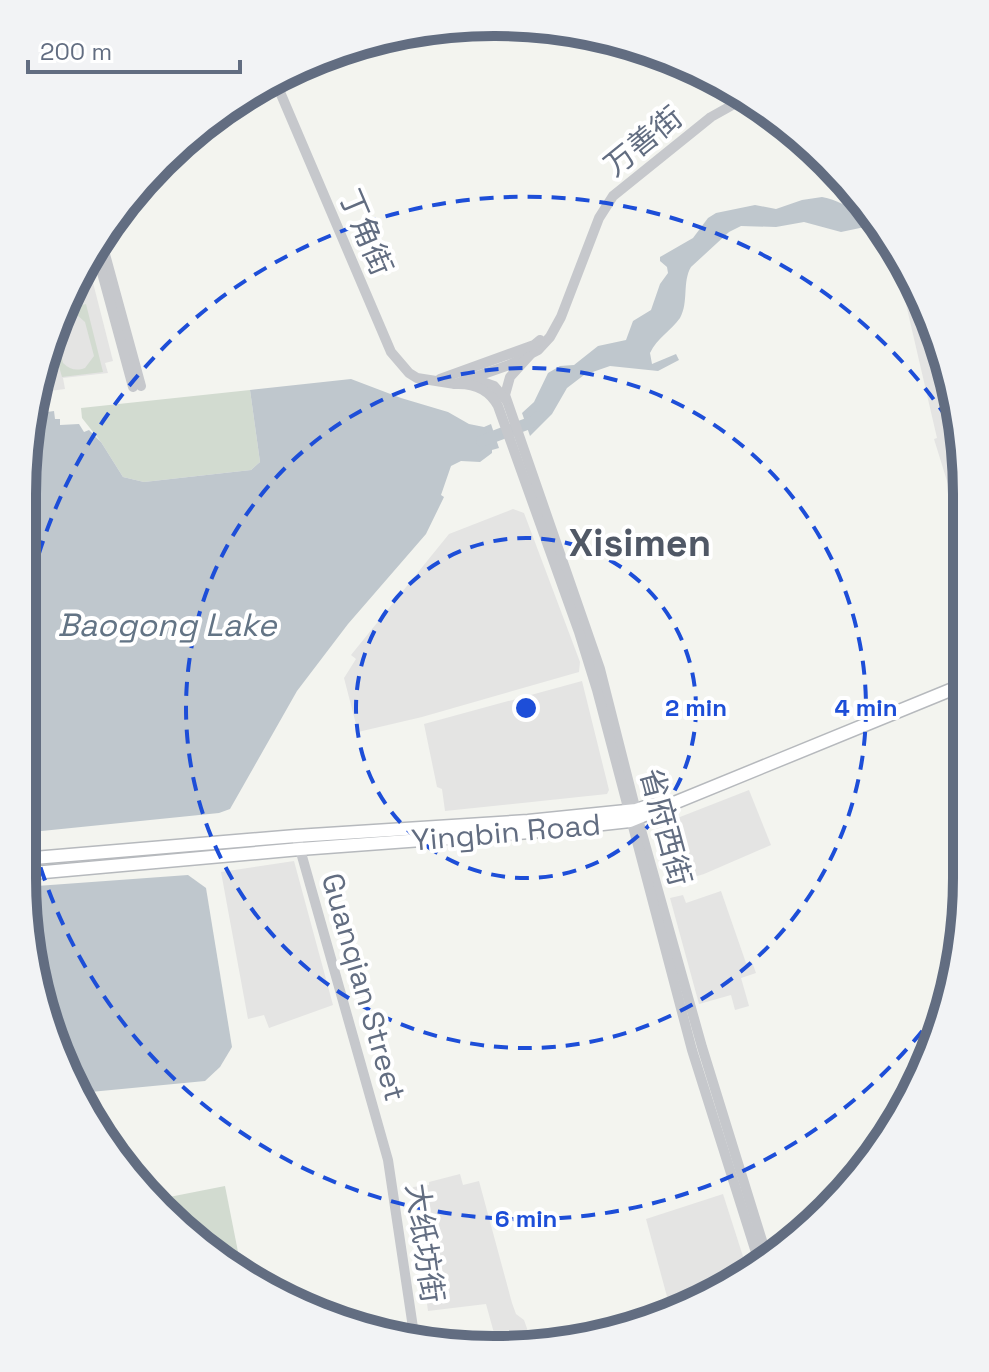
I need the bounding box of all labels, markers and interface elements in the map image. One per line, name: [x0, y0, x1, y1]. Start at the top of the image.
scale bar: [28, 24, 240, 74]
text: 200 m: [40, 36, 112, 67]
street label: 万善街: [596, 98, 690, 184]
street label: 丁角街: [330, 183, 402, 281]
district label: Xisimen: [569, 519, 711, 567]
water label: Baogong Lake: [58, 605, 277, 645]
text: 2 min: [665, 692, 727, 723]
text: 4 min: [834, 692, 898, 723]
centre of rings: [512, 694, 540, 722]
street label: 省府西街: [632, 764, 700, 890]
street label: Yingbin Road: [410, 804, 602, 860]
street label: Guanqian Street: [313, 868, 415, 1106]
street label: 大纸坊街: [397, 1181, 453, 1305]
text: 6 min: [495, 1203, 557, 1234]

